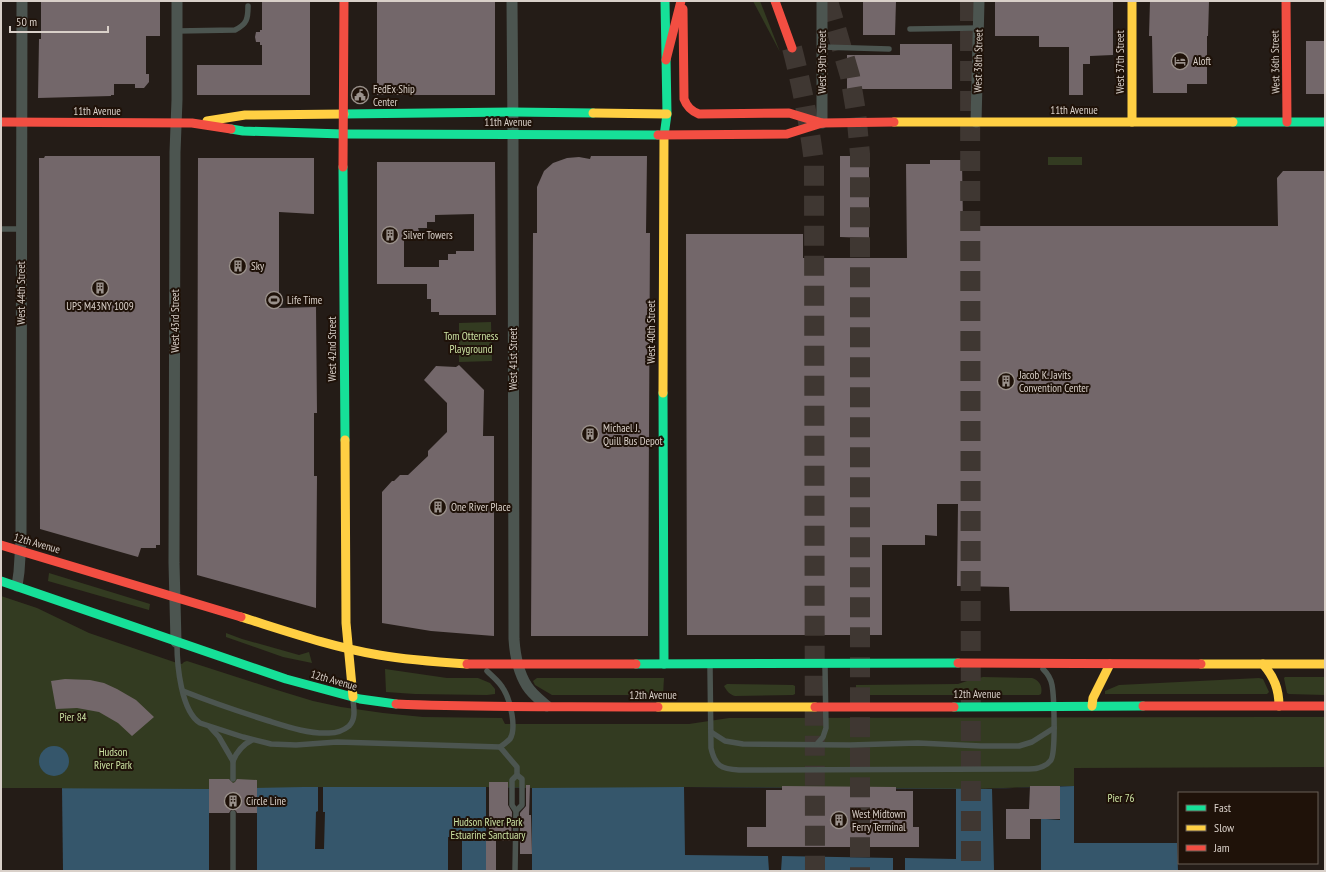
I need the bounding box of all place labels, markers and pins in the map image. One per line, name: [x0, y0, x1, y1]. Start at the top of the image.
hotel icon: Aloft: [1170, 51, 1190, 71]
place label: Aloft: [1193, 54, 1211, 68]
place label: FedEx Ship Center: [373, 82, 415, 109]
public building icon: FedEx Ship Center: [350, 85, 370, 105]
building icon: Silver Towers: [380, 225, 400, 245]
place label: Silver Towers: [403, 228, 453, 242]
building icon: Sky: [228, 256, 248, 276]
place label: Sky: [251, 259, 265, 273]
building icon: UPS M43NY 1009: [90, 278, 110, 298]
sports icon: Life Time: [264, 290, 284, 310]
place label: Life Time: [287, 293, 323, 307]
place label: UPS M43NY 1009: [66, 299, 134, 313]
place label: Jacob K. Javits Convention Center: [1018, 368, 1089, 395]
building icon: Jacob K. Javits Convention Center: [996, 371, 1016, 391]
place label: Michael J. Quill Bus Depot: [603, 421, 663, 448]
building icon: Michael J. Quill Bus Depot: [580, 424, 600, 444]
building icon: One River Place: [428, 497, 448, 517]
place label: One River Place: [451, 500, 511, 514]
building icon: Circle Line: [223, 791, 243, 811]
place label: Circle Line: [246, 794, 287, 808]
place label: West Midtown Ferry Terminal: [852, 807, 906, 834]
building icon: West Midtown Ferry Terminal: [829, 810, 849, 830]

